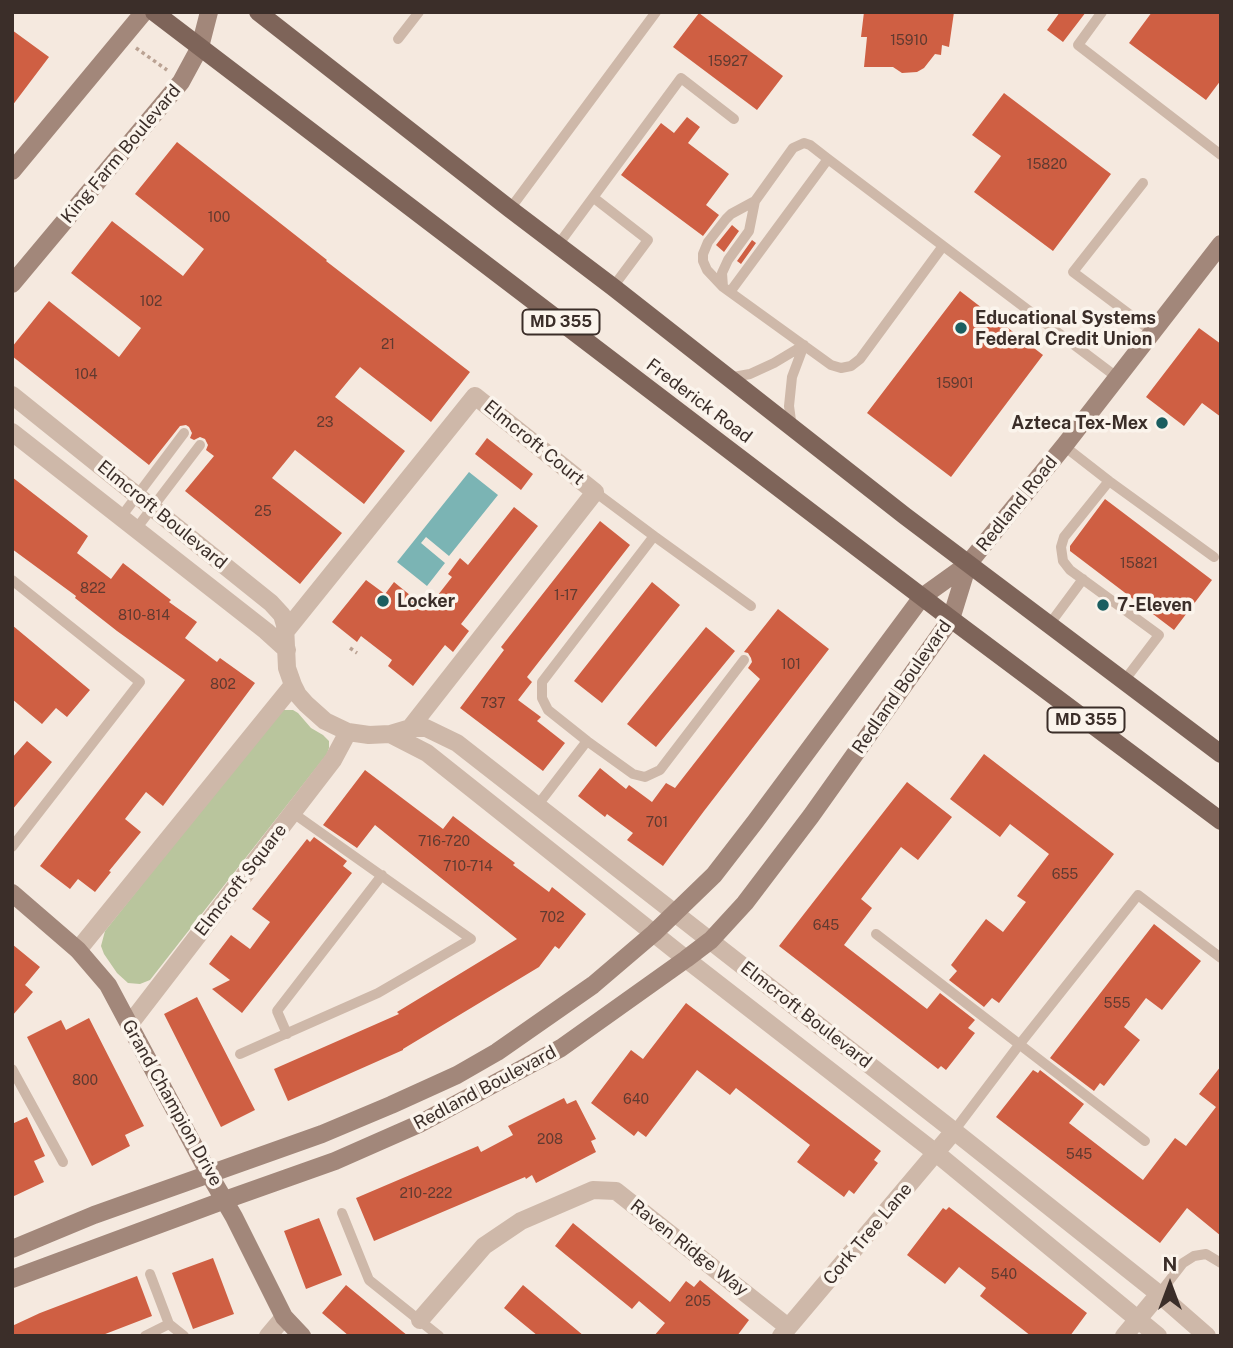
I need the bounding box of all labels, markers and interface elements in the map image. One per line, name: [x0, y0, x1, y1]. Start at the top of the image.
house number: 15910: [890, 33, 928, 49]
house number: 15927: [708, 54, 748, 70]
street label: King Farm Boulevard: [57, 80, 185, 228]
house number: 15820: [1027, 157, 1067, 173]
house number: 100: [208, 210, 230, 226]
house number: 102: [140, 294, 162, 310]
place label: Educational Systems Federal Credit Union: [975, 307, 1156, 350]
road number: MD 355: [522, 310, 600, 334]
marker: Educational Systems Federal Credit Union: [953, 320, 969, 336]
house number: 21: [381, 337, 395, 353]
street label: Frederick Road: [642, 354, 756, 448]
house number: 104: [74, 367, 98, 383]
house number: 15901: [936, 376, 974, 392]
street label: Elmcroft Court: [479, 396, 589, 490]
place label: Azteca Tex-Mex: [1011, 412, 1148, 434]
house number: 23: [316, 415, 334, 431]
marker: Azteca Tex-Mex: [1154, 415, 1170, 431]
street label: Redland Road: [972, 452, 1062, 556]
street label: Elmcroft Boulevard: [93, 456, 231, 574]
house number: 25: [254, 504, 272, 520]
house number: 15821: [1120, 556, 1158, 572]
house number: 822: [80, 581, 106, 597]
house number: 1-17: [554, 588, 578, 604]
place label: Locker: [397, 590, 455, 612]
marker: Locker: [375, 593, 391, 609]
place label: 7-Eleven: [1117, 594, 1192, 616]
marker: 7-Eleven: [1095, 597, 1111, 613]
house number: 810-814: [118, 608, 170, 624]
street label: Redland Boulevard: [848, 616, 956, 758]
house number: 101: [781, 657, 801, 673]
house number: 802: [210, 677, 236, 693]
house number: 737: [480, 696, 506, 712]
road number: MD 355: [1048, 708, 1124, 733]
house number: 701: [646, 815, 668, 831]
street label: Elmcroft Square: [190, 820, 292, 940]
house number: 716-720: [418, 834, 470, 850]
house number: 710-714: [443, 859, 493, 875]
house number: 655: [1052, 867, 1078, 883]
house number: 702: [539, 910, 565, 926]
house number: 645: [813, 918, 839, 934]
street label: Elmcroft Boulevard: [736, 957, 876, 1073]
house number: 555: [1104, 996, 1130, 1012]
street label: Grand Champion Drive: [117, 1016, 227, 1190]
street label: Redland Boulevard: [410, 1041, 560, 1135]
house number: 800: [72, 1073, 98, 1089]
house number: 640: [623, 1092, 649, 1108]
house number: 208: [537, 1132, 563, 1148]
house number: 545: [1066, 1147, 1092, 1163]
street label: Cork Tree Lane: [819, 1179, 917, 1289]
house number: 210-222: [400, 1186, 452, 1202]
street label: Raven Ridge Way: [626, 1195, 752, 1301]
north arrow: [1135, 1250, 1205, 1320]
text: N: [1163, 1253, 1177, 1275]
house number: 540: [991, 1267, 1017, 1283]
house number: 205: [685, 1294, 711, 1310]

